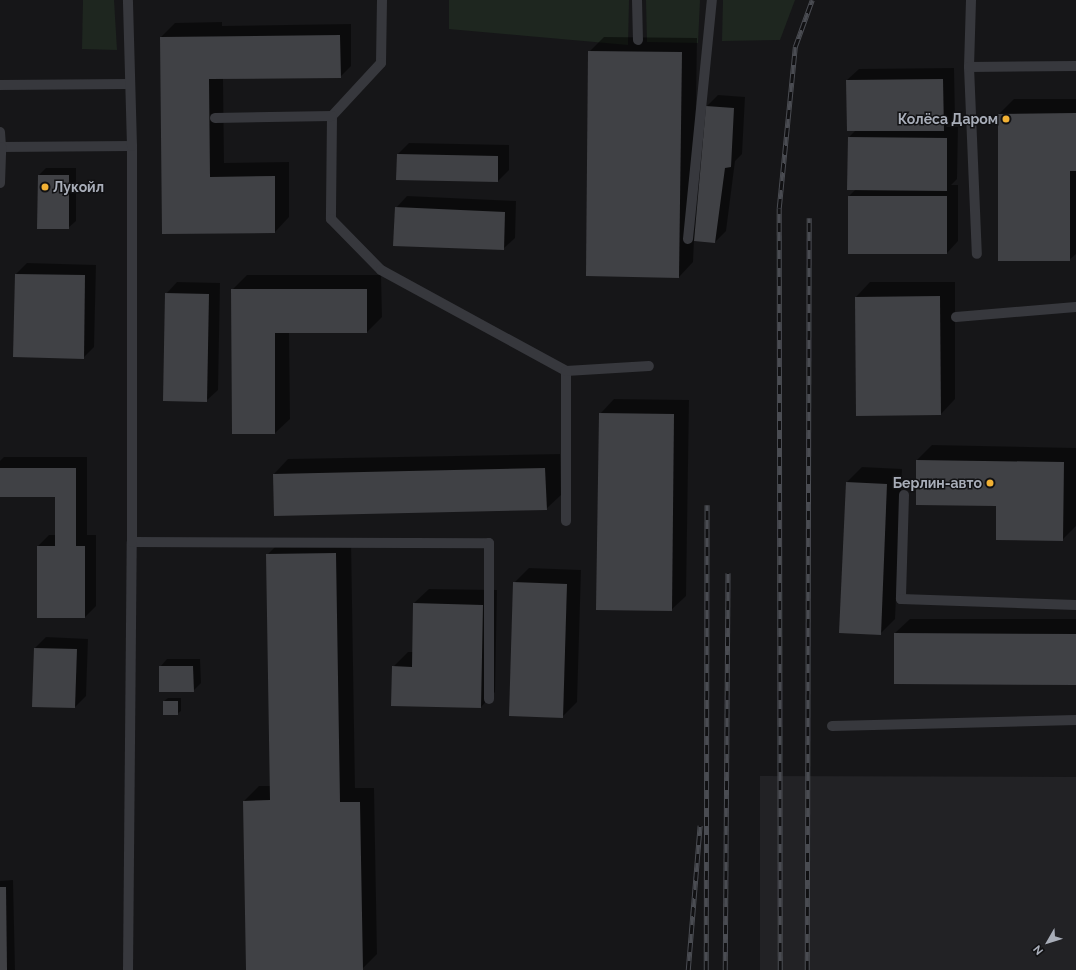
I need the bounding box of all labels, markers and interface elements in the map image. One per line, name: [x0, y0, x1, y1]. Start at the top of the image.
place label: Колёса Даром: [898, 111, 998, 127]
marker: Колёса Даром: [1001, 114, 1011, 124]
place label: Лукойл: [53, 179, 104, 195]
marker: Лукойл: [40, 182, 50, 192]
place label: Берлин-авто: [893, 475, 982, 491]
marker: Берлин-авто: [985, 478, 995, 488]
north arrow: [1028, 922, 1068, 962]
text: N: [1031, 943, 1046, 957]

